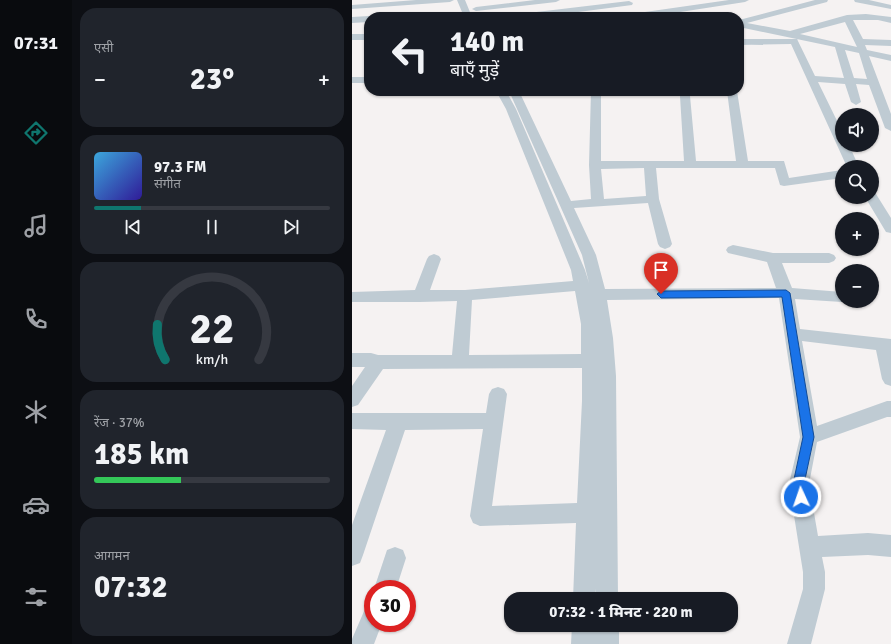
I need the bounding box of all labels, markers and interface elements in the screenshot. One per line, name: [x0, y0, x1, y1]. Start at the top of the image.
text: 140 m: [450, 25, 524, 59]
icon: left: [384, 28, 436, 80]
text: 07:31: [14, 32, 58, 54]
text: एसी: [94, 40, 113, 56]
text: बाएँ मुड़ें: [450, 59, 499, 81]
text: 23°: [190, 61, 234, 98]
text: −: [94, 66, 106, 93]
text: +: [318, 66, 330, 93]
map controls: [835, 108, 879, 308]
button: sound: [835, 108, 879, 152]
icon: directions: [22, 119, 50, 147]
text: 97.3 FM: [154, 158, 206, 176]
button: search: [835, 160, 879, 204]
text: संगीत: [154, 176, 181, 192]
icon: music: [22, 212, 50, 240]
button: +: [835, 212, 879, 256]
icon: previous: [122, 216, 144, 238]
icon: pause: [201, 216, 223, 238]
icon: next: [280, 216, 302, 238]
pin: [644, 253, 678, 294]
icon: arrive: [650, 259, 672, 281]
button: −: [835, 264, 879, 308]
text: 22: [190, 304, 234, 355]
icon: phone: [22, 305, 50, 333]
text: km/h: [196, 351, 228, 368]
icon: climate: [22, 398, 50, 426]
text: रेंज · 37%: [94, 415, 144, 431]
text: 185 km: [94, 436, 189, 473]
position arrow: [780, 476, 822, 518]
icon: car: [22, 491, 50, 519]
text: आगमन: [94, 548, 130, 564]
text: 07:32: [94, 569, 168, 606]
speed limit sign: 30: [364, 580, 416, 632]
icon: filters: [22, 583, 50, 611]
text: 07:32 · 1 मिनट · 220 m: [549, 603, 693, 621]

